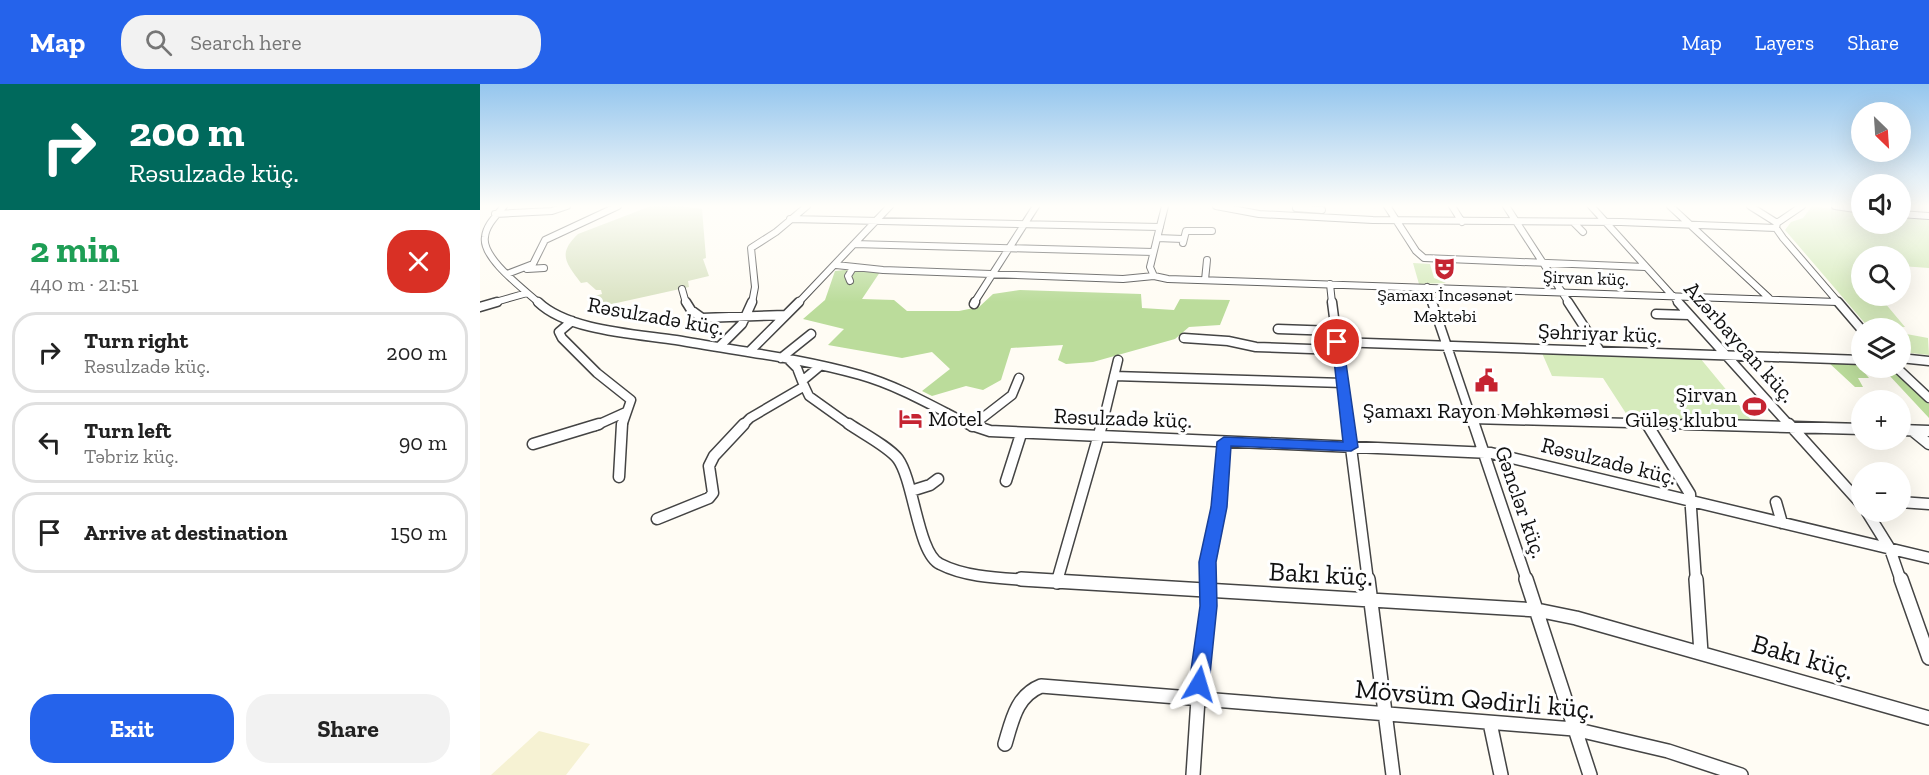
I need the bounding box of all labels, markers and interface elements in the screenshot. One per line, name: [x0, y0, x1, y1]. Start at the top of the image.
search box: [121, 15, 541, 69]
text: Map: [30, 26, 85, 59]
icon: search: [142, 26, 175, 59]
text: Search here: [190, 29, 302, 56]
text: Map: [1682, 30, 1722, 55]
text: Layers: [1755, 30, 1814, 55]
text: Share: [1847, 30, 1899, 55]
north arrow: [1851, 102, 1911, 162]
map controls: [1851, 102, 1911, 522]
text: 200 m: [129, 106, 245, 157]
icon: right: [30, 108, 108, 186]
text: Rəsulzadə küç.: [129, 157, 299, 189]
button: sound: [1851, 174, 1911, 234]
text: 2 min: [30, 228, 120, 271]
button: close: [387, 230, 450, 293]
button: search: [1851, 246, 1911, 306]
theatre icon: Şamaxı İncəsənət Məktəbi: [1432, 256, 1458, 282]
street label: Şirvan küç.: [1543, 266, 1629, 290]
text: 440 m · 21:51: [30, 272, 139, 296]
street label: Azərbaycan küç.: [1678, 276, 1802, 408]
place label: Şamaxı İncəsənət Məktəbi: [1377, 284, 1513, 327]
street label: Rəsulzadə küç.: [585, 291, 727, 341]
pin: [1311, 316, 1362, 367]
street label: Şəhriyar küç.: [1538, 317, 1662, 349]
button: layers: [1851, 318, 1911, 378]
icon: arrive: [1320, 325, 1353, 358]
text: Turn right: [84, 327, 188, 354]
icon: right: [33, 336, 66, 369]
text: 200 m: [386, 339, 447, 366]
text: Rəsulzadə küç.: [84, 354, 210, 378]
public building icon: Şamaxı Rayon Məhkəməsi: [1473, 368, 1499, 394]
place label: Şirvan Güləş klubu: [1625, 381, 1738, 433]
button: +: [1851, 390, 1911, 450]
sports icon: Şirvan Güləş klubu: [1742, 394, 1768, 420]
place label: Şamaxı Rayon Məhkəməsi: [1363, 397, 1609, 424]
street label: Rəsulzadə küç.: [1053, 402, 1193, 434]
hotel icon: Motel: [897, 405, 923, 431]
place label: Motel: [928, 405, 983, 432]
text: Turn left: [84, 417, 171, 444]
icon: left: [33, 426, 66, 459]
text: 90 m: [399, 429, 447, 456]
street label: Rəsulzadə küç.: [1539, 431, 1679, 491]
street label: Gənclər küç.: [1489, 442, 1553, 562]
text: Təbriz küç.: [84, 444, 178, 468]
button: −: [1851, 462, 1911, 522]
icon: arrive: [33, 516, 66, 549]
text: Arrive at destination: [84, 519, 287, 546]
text: 150 m: [391, 519, 447, 546]
street label: Bakı küç.: [1268, 555, 1374, 593]
street label: Bakı küç.: [1748, 627, 1858, 687]
position arrow: [1167, 652, 1231, 716]
street label: Mövsüm Qədirli küç.: [1354, 673, 1596, 725]
button: Exit: [30, 694, 234, 763]
button: Share: [246, 694, 450, 763]

